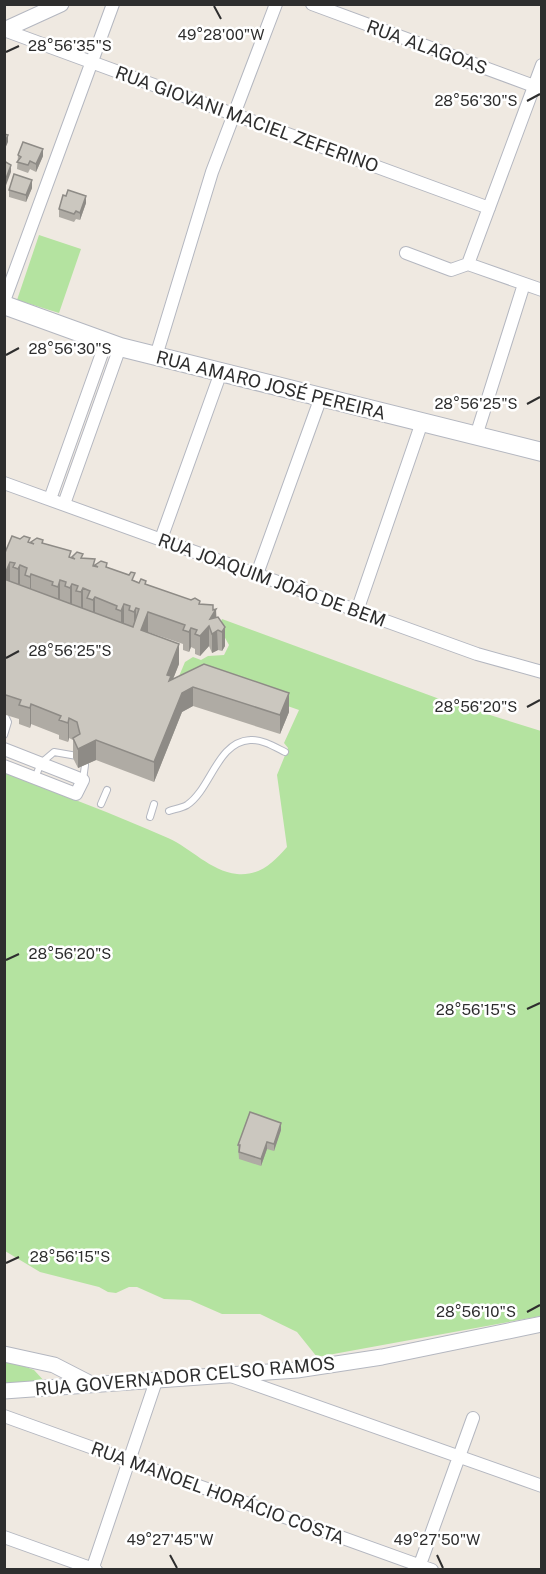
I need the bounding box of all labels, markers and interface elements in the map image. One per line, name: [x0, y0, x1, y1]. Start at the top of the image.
street label: RUA ALAGOAS: [364, 15, 490, 79]
text: 49°28'00"W: [177, 26, 265, 43]
text: 28°56'35"S: [28, 37, 112, 54]
street label: RUA GIOVANI MACIEL ZEFERINO: [113, 62, 381, 176]
text: 28°56'30"S: [434, 92, 518, 109]
text: 28°56'30"S: [28, 340, 112, 357]
street label: RUA AMARO JOSÉ PEREIRA: [154, 345, 389, 424]
text: 28°56'25"S: [434, 395, 518, 412]
street label: RUA JOAQUIM JOÃO DE BEM: [155, 528, 389, 631]
text: 28°56'25"S: [28, 642, 112, 659]
text: 28°56'20"S: [435, 698, 517, 715]
text: 28°56'20"S: [29, 945, 111, 962]
text: 28°56'15"S: [436, 1001, 516, 1018]
text: 28°56'15"S: [30, 1248, 110, 1265]
text: 28°56'10"S: [436, 1303, 516, 1320]
street label: RUA GOVERNADOR CELSO RAMOS: [34, 1352, 336, 1400]
street label: RUA MANOEL HORÁCIO COSTA: [88, 1436, 348, 1549]
text: 49°27'45"W: [126, 1531, 214, 1548]
text: 49°27'50"W: [394, 1531, 480, 1548]

